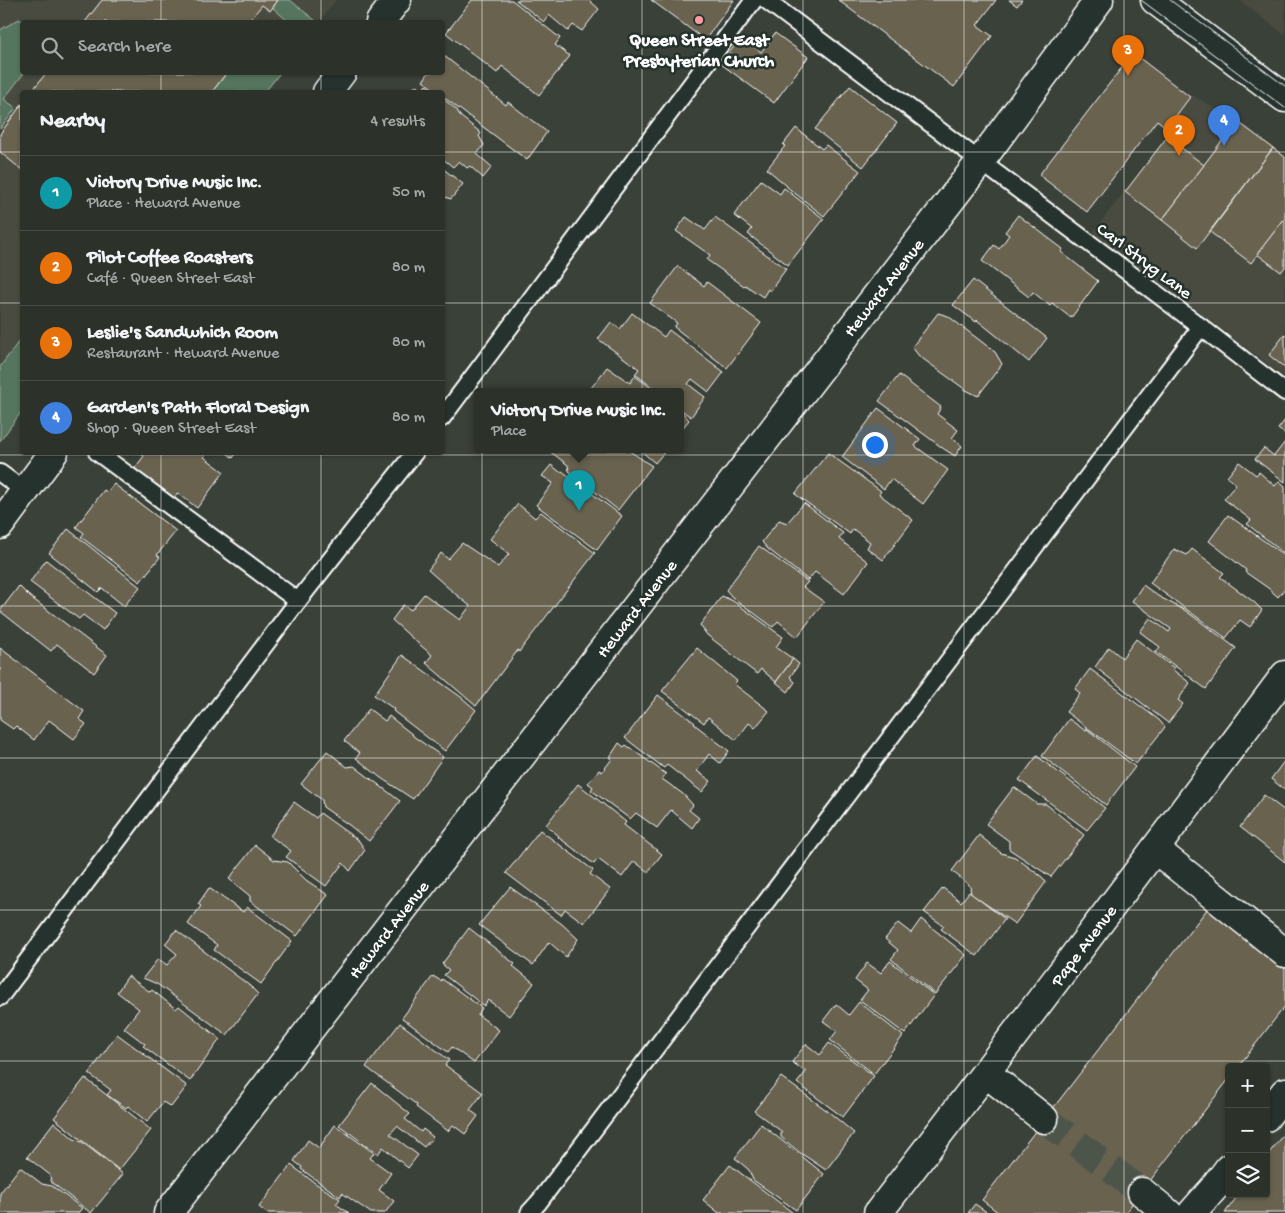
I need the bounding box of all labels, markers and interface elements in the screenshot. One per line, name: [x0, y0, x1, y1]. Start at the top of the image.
marker: Queen Street East Presbyterian Church: [693, 14, 705, 26]
search box: [20, 20, 445, 75]
place label: Queen Street East Presbyterian Church: [623, 31, 774, 73]
icon: search: [38, 34, 66, 62]
pin: 3: [1112, 35, 1144, 76]
text: Search here: [78, 36, 172, 59]
pin: 4: [1208, 105, 1240, 146]
text: Nearby: [40, 110, 105, 135]
text: 4 results: [370, 113, 425, 132]
pin: 2: [1163, 115, 1195, 156]
text: Victory Drive Music Inc.: [87, 172, 262, 195]
text: 1: [53, 184, 59, 203]
text: 50 m: [392, 184, 425, 203]
text: Place · Heward Avenue: [87, 195, 240, 214]
street label: Carl Stryg Lane: [1092, 219, 1196, 305]
street label: Heward Avenue: [840, 235, 930, 342]
text: Pilot Coffee Roasters: [87, 247, 252, 270]
text: 2: [52, 259, 60, 278]
text: 80 m: [392, 259, 425, 278]
text: Café · Queen Street East: [87, 270, 254, 289]
text: Leslie's Sandwhich Room: [87, 322, 278, 345]
text: 3: [52, 334, 60, 353]
text: 80 m: [392, 334, 425, 353]
text: Restaurant · Heward Avenue: [87, 345, 279, 364]
popup: [474, 388, 684, 453]
text: Garden's Path Floral Design: [87, 397, 309, 420]
text: Victory Drive Music Inc.: [491, 400, 667, 423]
text: 4: [52, 409, 60, 428]
text: 80 m: [392, 409, 425, 428]
text: Shop · Queen Street East: [87, 420, 256, 439]
text: Place: [491, 423, 526, 442]
your location: [862, 432, 888, 458]
pin: 1: [563, 470, 595, 511]
street label: Heward Avenue: [593, 556, 683, 663]
street label: Heward Avenue: [345, 877, 435, 984]
street label: Pape Avenue: [1047, 901, 1123, 992]
map controls: [1225, 1063, 1270, 1198]
button: +: [1225, 1063, 1270, 1108]
button: −: [1225, 1108, 1270, 1153]
button: layers: [1225, 1153, 1270, 1198]

